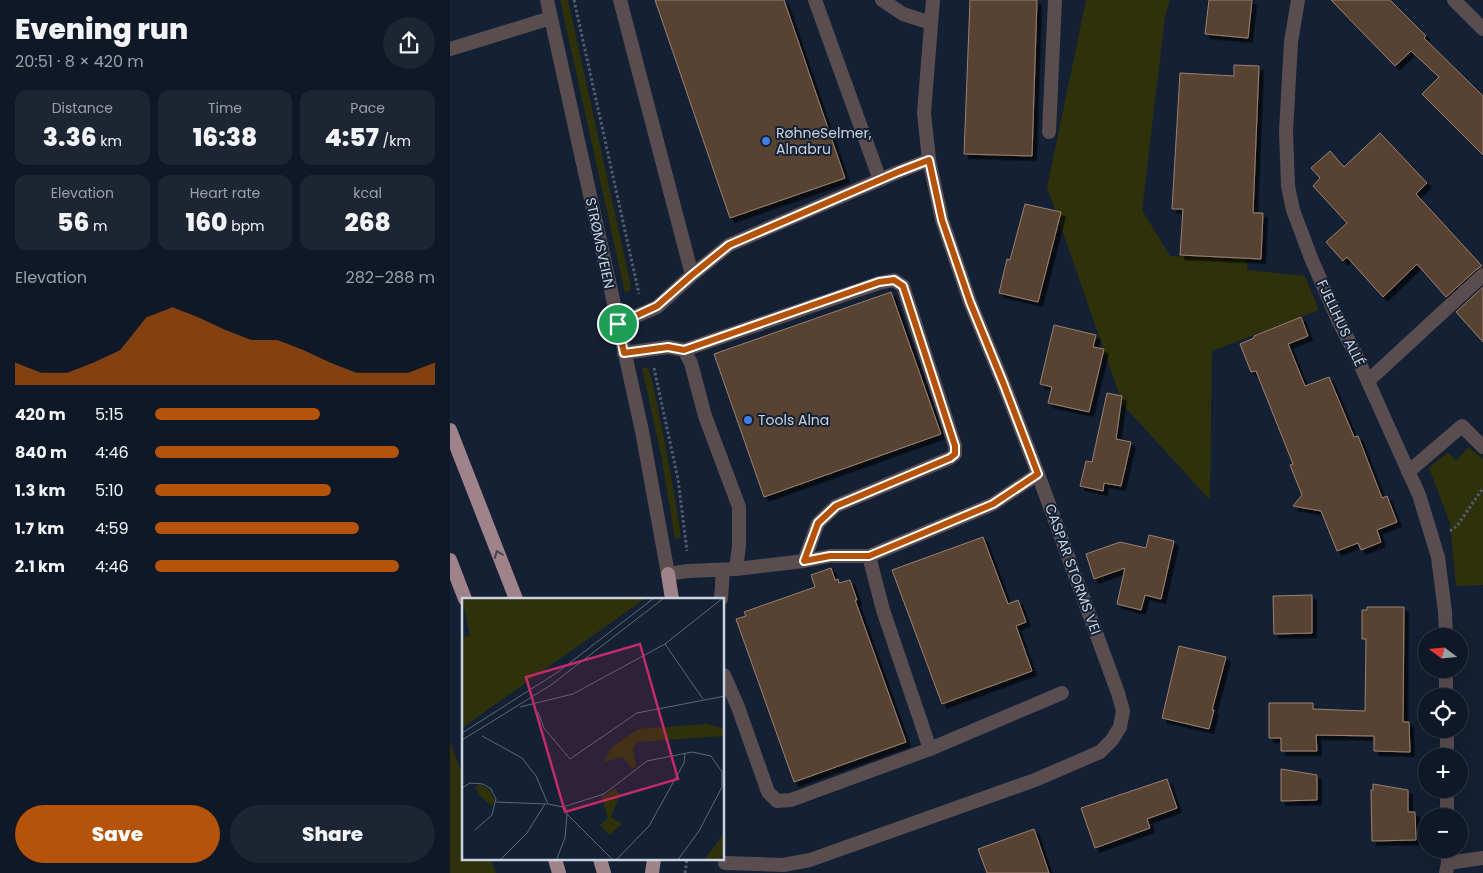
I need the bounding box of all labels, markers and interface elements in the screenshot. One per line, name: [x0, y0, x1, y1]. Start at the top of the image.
text: Evening run: [15, 10, 188, 49]
button: share: [383, 17, 435, 69]
text: 20:51 · 8 × 420 m: [15, 50, 144, 73]
text: Distance: [52, 98, 113, 118]
text: Time: [208, 98, 242, 118]
text: Pace: [350, 98, 385, 118]
text: 3.36: [43, 120, 97, 155]
text: 16:38: [193, 120, 257, 155]
text: 4:57: [325, 120, 379, 155]
place label: RøhneSelmer, Alnabru: [776, 123, 872, 159]
text: km: [97, 131, 122, 151]
text: /km: [379, 131, 411, 151]
marker: RøhneSelmer, Alnabru: [760, 135, 772, 147]
text: Elevation: [51, 183, 114, 203]
text: Heart rate: [190, 183, 260, 203]
text: kcal: [353, 183, 382, 203]
street label: STRØMSVEIEN: [581, 196, 619, 290]
text: 56: [57, 205, 89, 240]
text: 160: [185, 205, 227, 240]
text: 268: [344, 205, 391, 240]
text: m: [89, 216, 108, 236]
text: bpm: [227, 216, 265, 236]
text: Elevation: [15, 266, 87, 289]
text: 282–288 m: [346, 266, 435, 289]
street label: FJELLHUS ALLÉ: [1312, 276, 1370, 370]
pin: [597, 303, 639, 345]
icon: arrive: [604, 310, 632, 338]
text: 420 m: [15, 403, 66, 426]
text: 5:15: [95, 403, 124, 426]
place label: Tools Alna: [758, 410, 829, 430]
marker: Tools Alna: [742, 414, 754, 426]
text: 840 m: [15, 441, 67, 464]
text: 4:46: [95, 441, 129, 464]
text: 1.3 km: [15, 479, 65, 502]
text: 5:10: [95, 479, 124, 502]
street label: CASPAR STORMS VEI: [1040, 501, 1106, 637]
text: 1.7 km: [15, 517, 64, 540]
text: 4:59: [95, 517, 129, 540]
one-way arrow: [494, 550, 504, 559]
text: 2.1 km: [15, 555, 65, 578]
text: 4:46: [95, 555, 129, 578]
inset map: [462, 598, 725, 860]
north arrow: [1418, 628, 1468, 678]
map controls: [1418, 628, 1468, 858]
button: locate: [1418, 688, 1468, 738]
button: +: [1418, 748, 1468, 798]
button: Save: [15, 805, 220, 863]
button: Share: [230, 805, 435, 863]
button: −: [1418, 808, 1468, 858]

